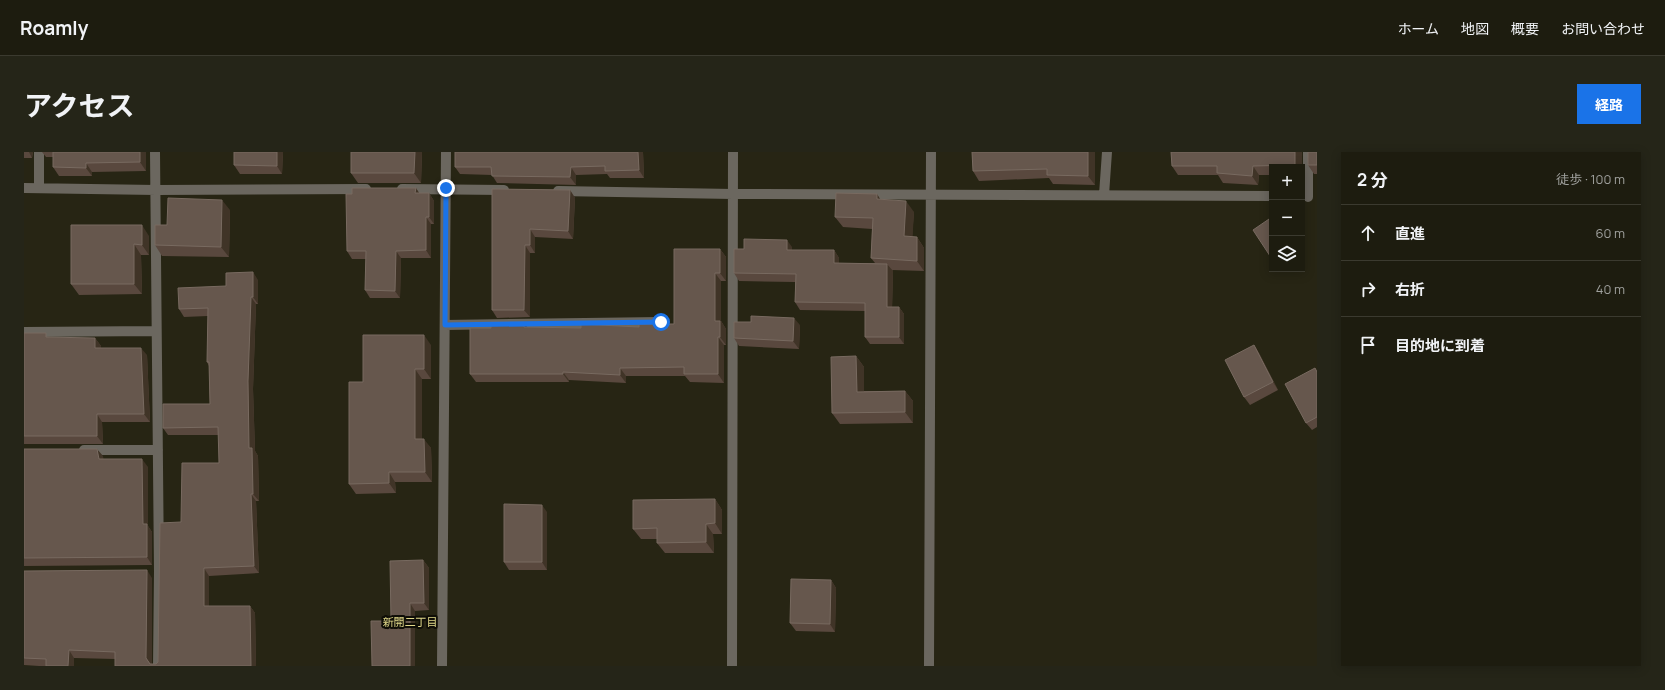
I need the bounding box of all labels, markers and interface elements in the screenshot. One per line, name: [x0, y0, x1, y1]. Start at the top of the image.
text: Roamly: [20, 15, 88, 41]
text: ホーム: [1397, 19, 1439, 38]
text: 地図: [1461, 19, 1489, 38]
text: 概要: [1511, 19, 1539, 38]
text: お問い合わせ: [1561, 19, 1645, 38]
button: 経路: [1577, 84, 1641, 124]
text: アクセス: [24, 86, 135, 124]
map controls: [1269, 164, 1305, 272]
button: +: [1269, 164, 1305, 200]
text: 2 分: [1357, 168, 1388, 191]
text: 徒歩 · 100 m: [1556, 170, 1625, 188]
route end: [437, 179, 455, 197]
button: −: [1269, 200, 1305, 236]
icon: ahead: [1357, 222, 1379, 244]
text: 直進: [1395, 223, 1425, 244]
text: 60 m: [1595, 224, 1625, 242]
button: layers: [1269, 236, 1305, 272]
icon: right: [1357, 278, 1379, 300]
text: 右折: [1395, 279, 1425, 300]
text: 40 m: [1596, 280, 1625, 298]
route start: [652, 313, 670, 331]
icon: arrive: [1357, 334, 1379, 356]
text: 目的地に到着: [1395, 335, 1485, 356]
district label: 新開二丁目: [383, 614, 438, 629]

